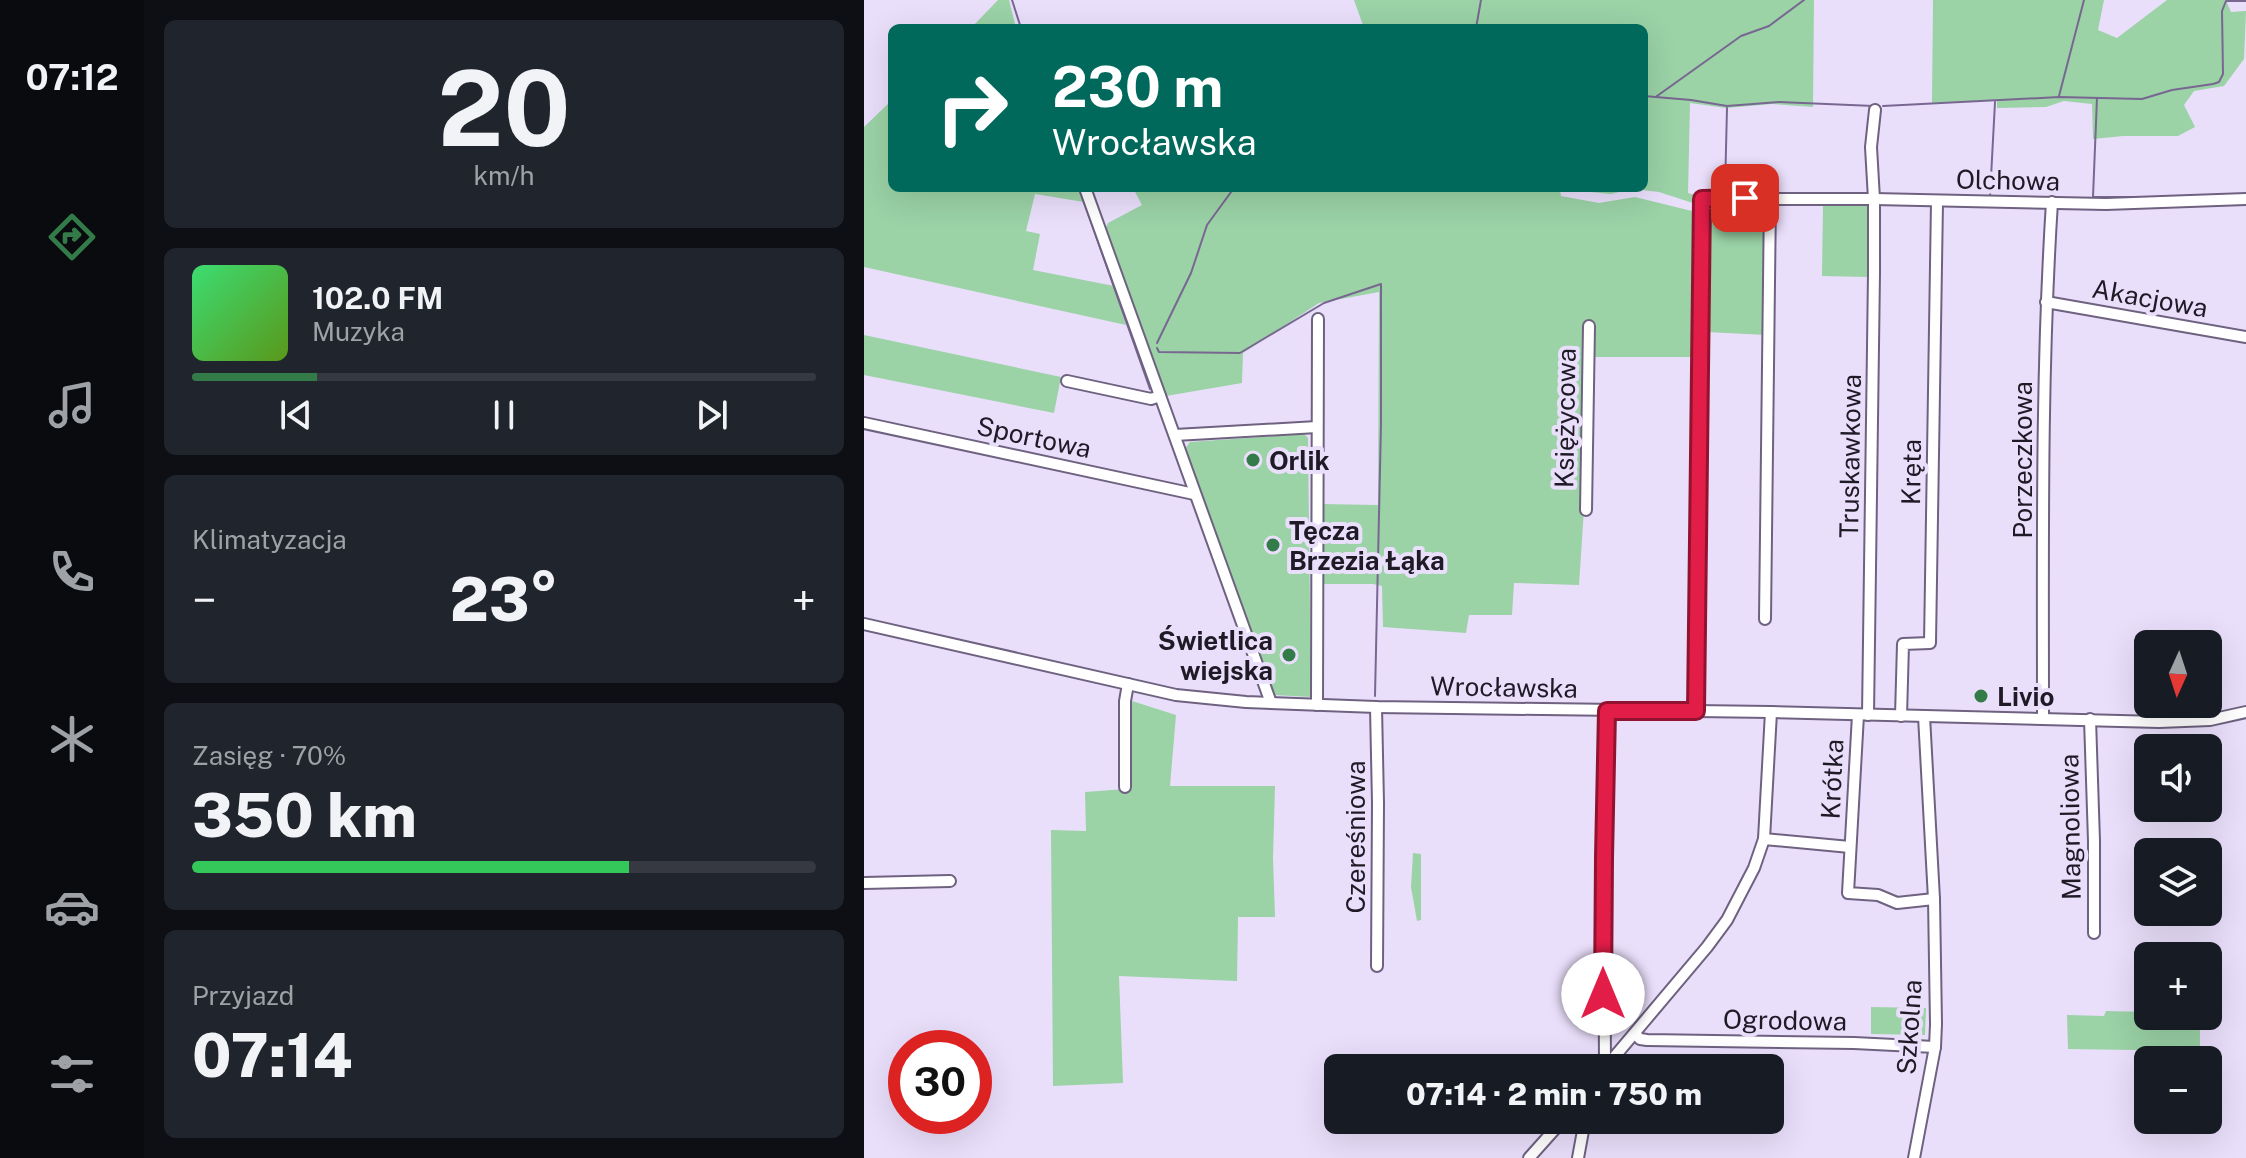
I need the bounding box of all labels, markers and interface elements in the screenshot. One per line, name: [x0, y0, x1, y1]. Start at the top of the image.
text: 20: [437, 47, 571, 169]
text: 230 m: [1052, 54, 1224, 120]
text: 07:12: [25, 56, 119, 98]
icon: right: [920, 56, 1024, 160]
text: Wrocławska: [1052, 121, 1257, 163]
text: km/h: [473, 160, 535, 191]
pin: [1711, 164, 1779, 232]
street label: Olchowa: [1956, 164, 2060, 196]
icon: arrive: [1723, 176, 1767, 220]
icon: directions: [44, 209, 100, 265]
street label: Akacjowa: [2090, 273, 2210, 323]
text: 102.0 FM: [312, 280, 443, 316]
text: Muzyka: [312, 316, 405, 347]
street label: Księżycowa: [1548, 348, 1582, 488]
street label: Truskawkowa: [1833, 374, 1867, 538]
icon: music: [44, 377, 100, 433]
street label: Porzeczkowa: [2007, 381, 2038, 539]
icon: previous: [274, 393, 318, 437]
icon: pause: [482, 393, 526, 437]
icon: next: [690, 393, 734, 437]
street label: Sportowa: [974, 410, 1094, 464]
street label: Kręta: [1895, 439, 1927, 505]
place label: Orlik: [1269, 445, 1330, 476]
marker: Orlik: [1244, 451, 1262, 469]
place label: Tęcza Brzezia Łąka: [1289, 515, 1445, 576]
text: Klimatyzacja: [192, 524, 347, 555]
marker: Tęcza Brzezia Łąka: [1264, 536, 1282, 554]
icon: phone: [44, 544, 100, 600]
text: 23°: [450, 564, 558, 635]
text: −: [192, 574, 216, 626]
text: +: [792, 574, 816, 626]
place label: Świetlica wiejska: [1158, 625, 1273, 686]
north arrow: [2134, 630, 2222, 718]
map controls: [2134, 630, 2222, 1134]
marker: Świetlica wiejska: [1280, 646, 1298, 664]
street label: Wrocławska: [1430, 670, 1578, 704]
place label: Livio: [1997, 681, 2054, 712]
marker: Livio: [1972, 687, 1990, 705]
icon: climate: [44, 711, 100, 767]
button: sound: [2134, 734, 2222, 822]
street label: Krótka: [1814, 738, 1850, 820]
text: Zasięg · 70%: [192, 740, 346, 771]
street label: Magnoliowa: [2053, 754, 2087, 900]
street label: Czereśniowa: [1340, 760, 1371, 914]
text: 350 km: [192, 780, 417, 851]
button: layers: [2134, 838, 2222, 926]
icon: car: [44, 879, 100, 935]
button: +: [2134, 942, 2222, 1030]
position arrow: [1561, 952, 1645, 1036]
street label: Szkolna: [1890, 978, 1928, 1076]
text: Przyjazd: [192, 980, 294, 1011]
street label: Ogrodowa: [1723, 1003, 1847, 1037]
text: 07:14: [192, 1020, 353, 1091]
speed limit sign: 30: [888, 1030, 992, 1134]
icon: filters: [44, 1046, 100, 1102]
button: −: [2134, 1046, 2222, 1134]
text: 07:14 · 2 min · 750 m: [1406, 1076, 1702, 1112]

